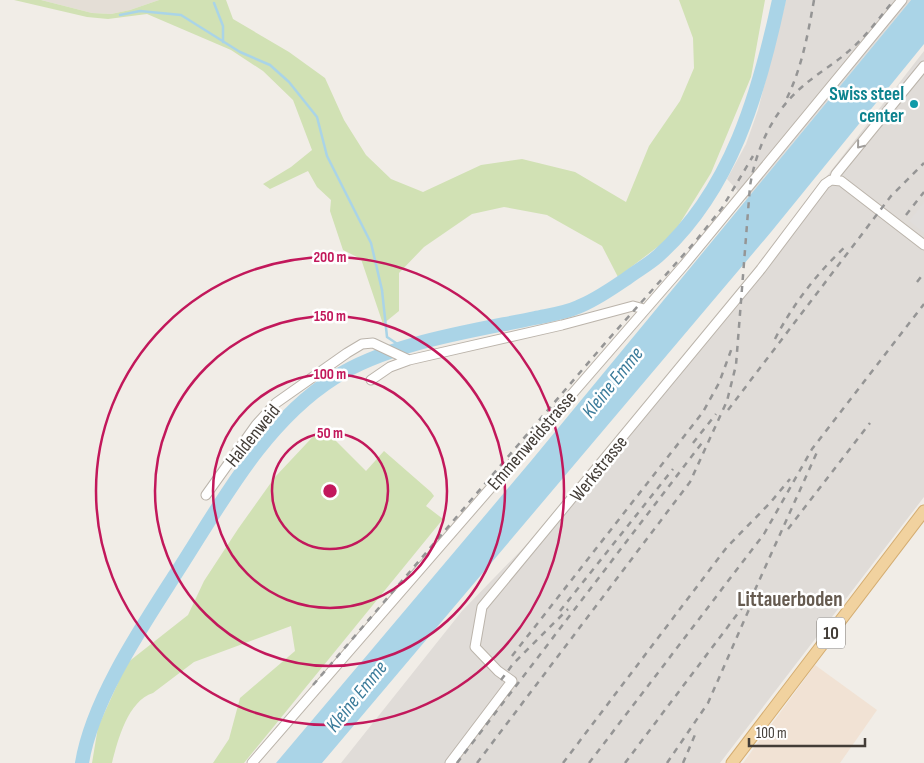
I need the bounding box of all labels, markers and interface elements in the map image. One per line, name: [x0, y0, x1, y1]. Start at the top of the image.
place label: Swiss steel center: [829, 83, 904, 128]
marker: Swiss steel center: [908, 98, 920, 110]
one-way arrow: [856, 139, 865, 148]
text: 200 m: [313, 248, 347, 267]
text: 150 m: [314, 307, 346, 326]
water label: Kleine Emme: [577, 342, 649, 423]
text: 100 m: [314, 365, 346, 384]
street label: Emmenweidstrasse: [483, 387, 581, 495]
street label: Haldenweid: [221, 400, 285, 472]
text: 50 m: [317, 424, 343, 443]
street label: Werkstrasse: [566, 431, 633, 507]
centre of rings: [321, 482, 339, 500]
district label: Littauerboden: [737, 587, 843, 612]
road number: 10: [817, 618, 845, 648]
water label: Kleine Emme: [321, 656, 393, 737]
scale bar: [749, 716, 865, 748]
text: 100 m: [756, 724, 787, 743]

